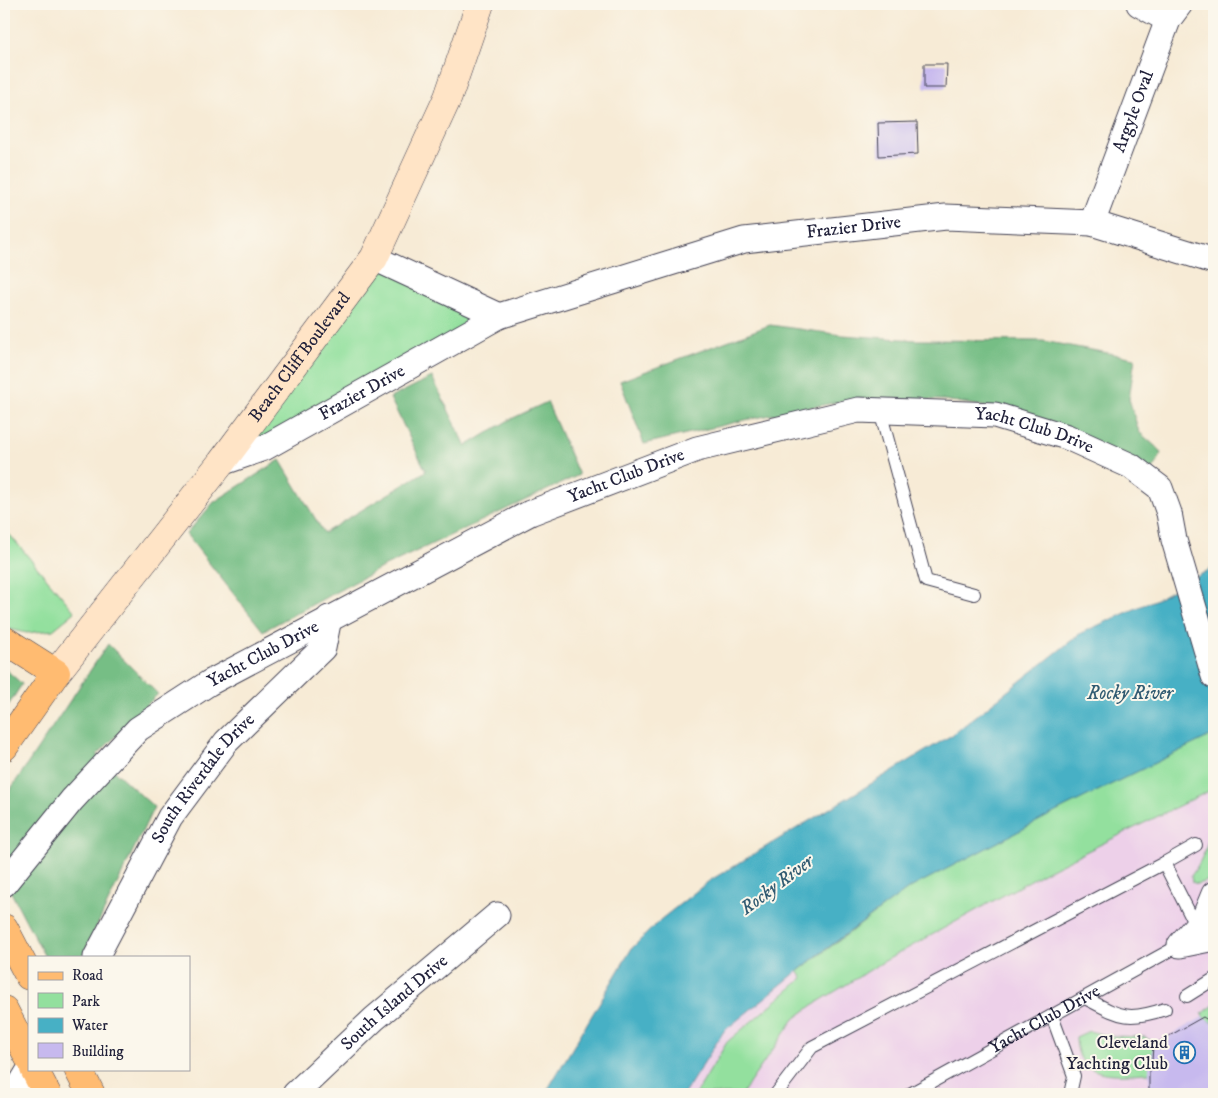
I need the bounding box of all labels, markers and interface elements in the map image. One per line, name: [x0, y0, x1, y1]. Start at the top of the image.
street label: Argyle Oval: [1108, 67, 1159, 156]
street label: Frazier Drive: [805, 211, 902, 244]
street label: Beach Cliff Boulevard: [244, 288, 356, 427]
street label: Frazier Drive: [315, 360, 409, 426]
street label: Yacht Club Drive: [975, 403, 1097, 458]
street label: Yacht Club Drive: [565, 444, 688, 508]
street label: Yacht Club Drive: [204, 616, 323, 693]
water label: Rocky River: [1086, 682, 1175, 705]
street label: South Riverdale Drive: [147, 709, 260, 847]
water label: Rocky River: [735, 849, 820, 921]
street label: South Island Drive: [336, 950, 452, 1055]
legend: [28, 956, 190, 1070]
text: Road: [72, 966, 104, 985]
street label: Yacht Club Drive: [986, 980, 1104, 1059]
text: Park: [72, 992, 101, 1011]
text: Water: [71, 1016, 108, 1035]
place label: Cleveland Yachting Club: [1066, 1032, 1168, 1075]
building icon: Cleveland Yachting Club: [1172, 1041, 1196, 1065]
text: Building: [72, 1042, 124, 1061]

